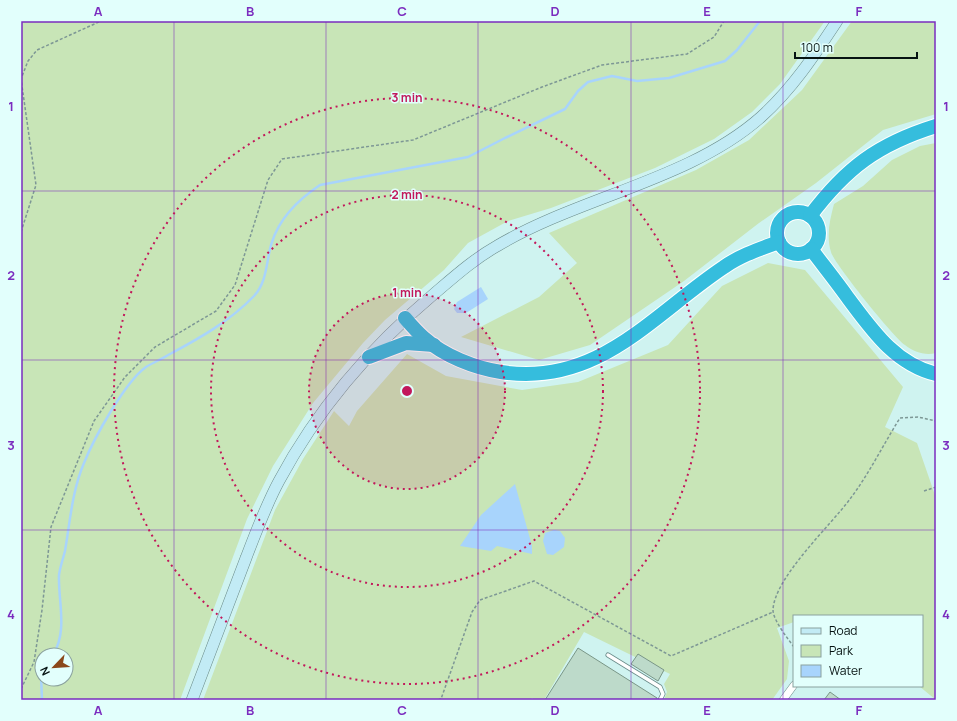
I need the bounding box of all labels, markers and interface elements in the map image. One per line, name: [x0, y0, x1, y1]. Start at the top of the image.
text: A: [94, 2, 103, 20]
text: B: [246, 2, 254, 20]
text: C: [397, 2, 407, 20]
text: D: [550, 2, 560, 20]
text: E: [703, 2, 711, 20]
text: F: [856, 2, 863, 20]
scale bar: [795, 34, 917, 60]
text: 100 m: [801, 39, 833, 56]
text: 3 min: [391, 89, 423, 106]
text: 1: [8, 97, 14, 115]
text: 1: [943, 97, 949, 115]
text: 2 min: [391, 186, 423, 203]
text: 2: [7, 266, 15, 284]
text: 2: [942, 266, 950, 284]
text: 1 min: [392, 284, 422, 301]
centre of rings: [400, 384, 414, 398]
text: 3: [7, 436, 15, 454]
text: 3: [942, 436, 950, 454]
text: 4: [7, 605, 15, 623]
text: 4: [942, 605, 950, 623]
legend: [793, 615, 923, 687]
text: Road: [829, 622, 857, 639]
text: Park: [829, 642, 854, 659]
north arrow: [34, 647, 74, 687]
text: Water: [829, 662, 863, 679]
text: N: [36, 665, 53, 678]
text: A: [94, 701, 103, 719]
text: B: [246, 701, 254, 719]
text: C: [397, 701, 407, 719]
text: D: [550, 701, 560, 719]
text: E: [703, 701, 711, 719]
text: F: [856, 701, 863, 719]

